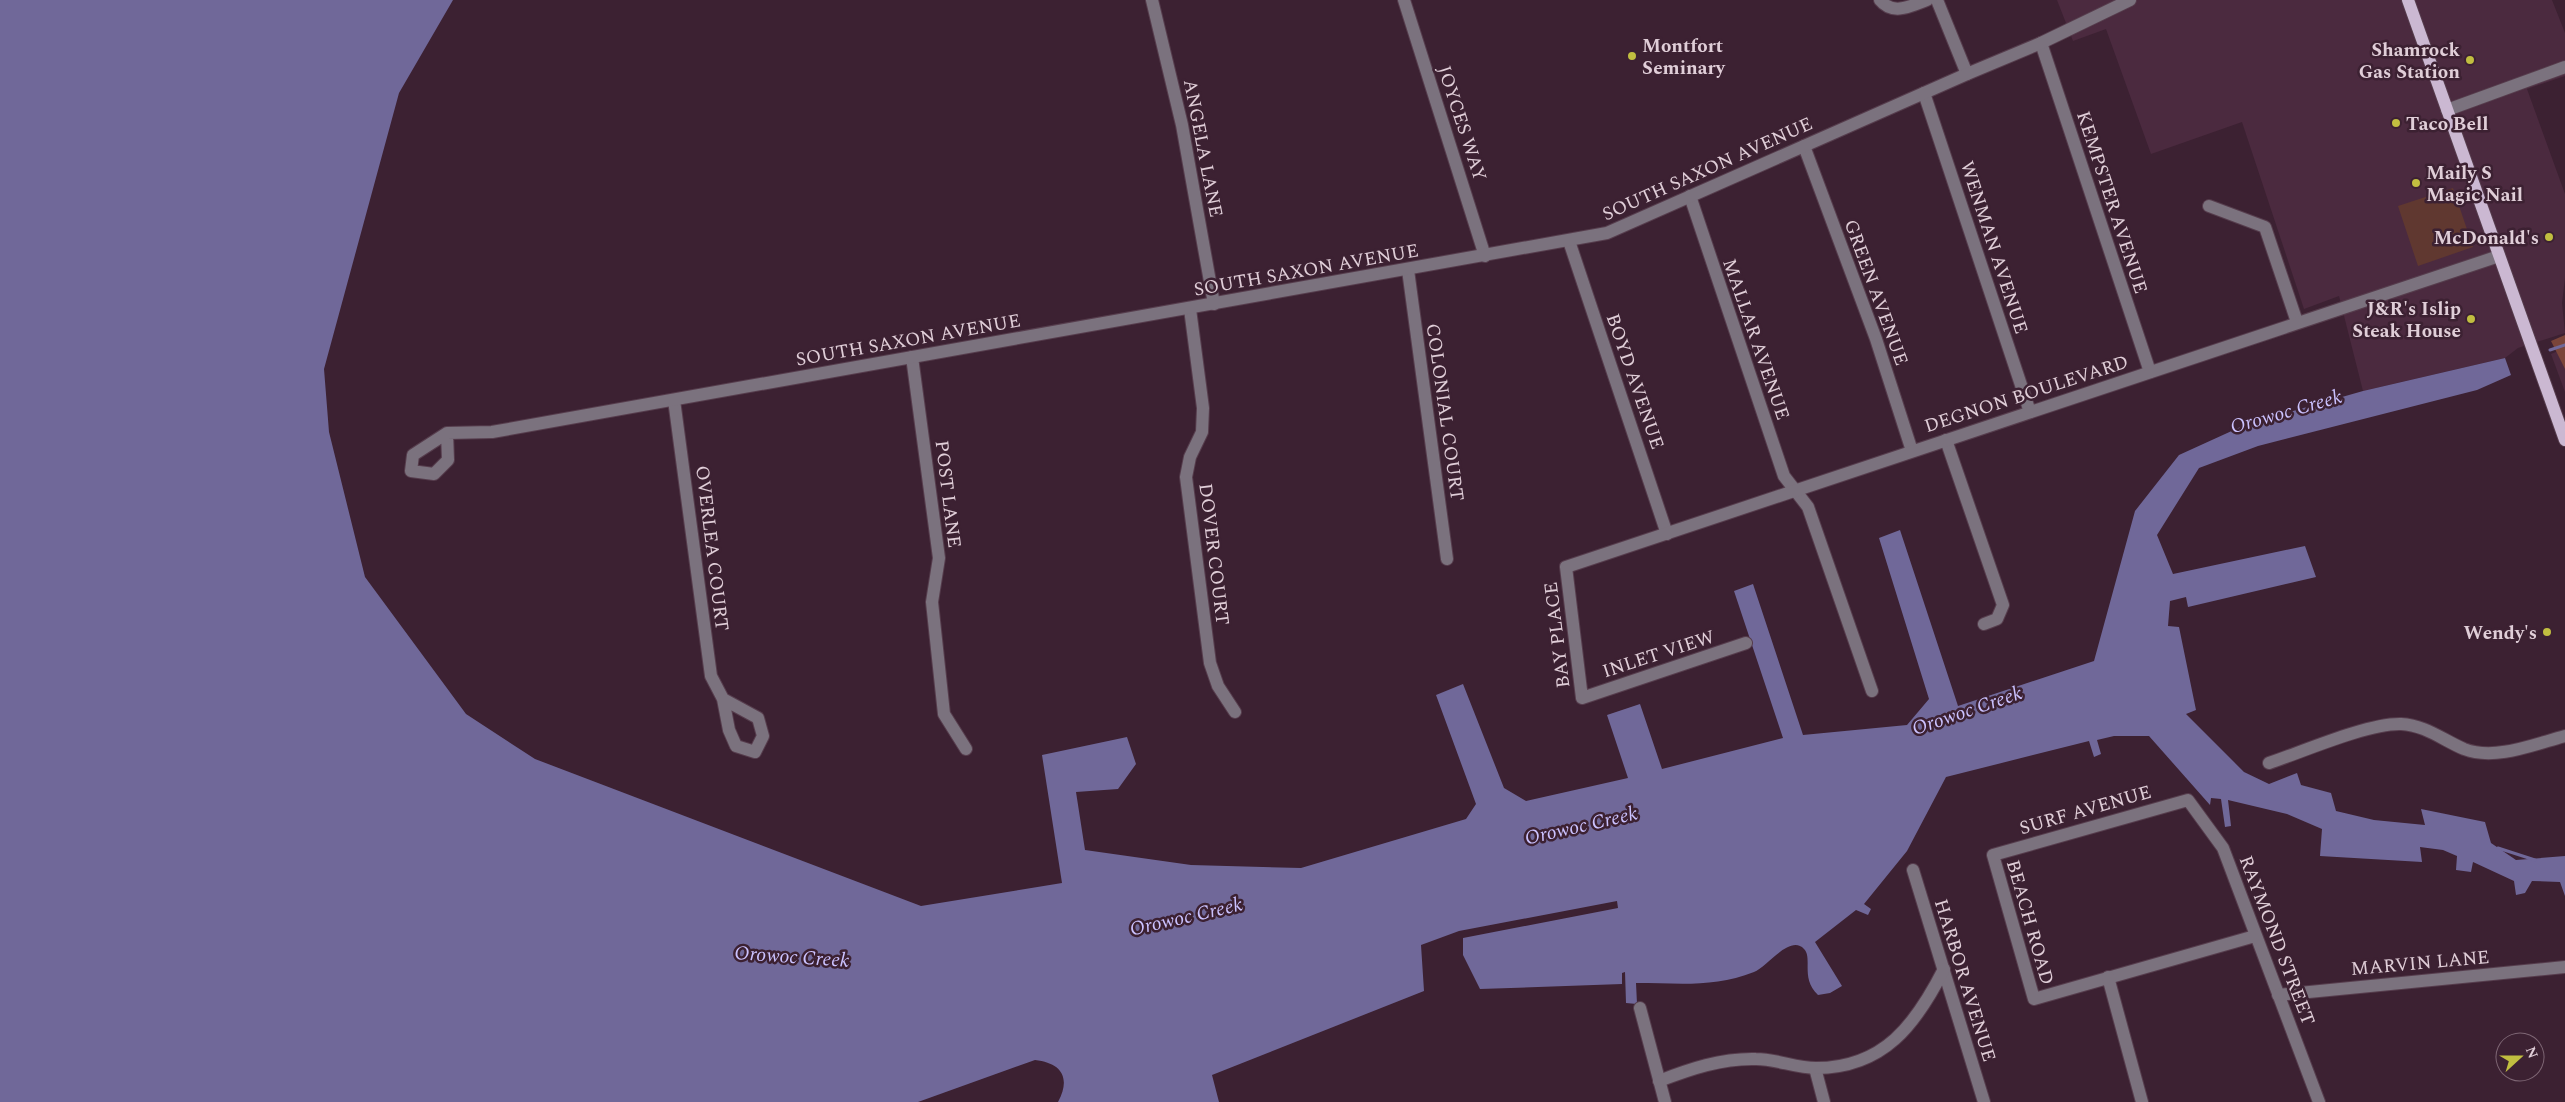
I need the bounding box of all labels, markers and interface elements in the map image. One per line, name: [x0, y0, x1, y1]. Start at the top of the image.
place label: Montfort Seminary: [1642, 32, 1726, 83]
place label: Shamrock Gas Station: [2359, 36, 2461, 87]
marker: Montfort Seminary: [1626, 50, 1638, 62]
marker: Shamrock Gas Station: [2464, 54, 2476, 66]
street label: JOYCES WAY: [1429, 62, 1494, 185]
street label: ANGELA LANE: [1175, 77, 1230, 220]
street label: KEMPSTER AVENUE: [2068, 107, 2155, 298]
street label: SOUTH SAXON AVENUE: [1598, 110, 1818, 229]
place label: Taco Bell: [2406, 110, 2488, 139]
marker: Taco Bell: [2390, 117, 2402, 129]
street label: WENMAN AVENUE: [1952, 157, 2035, 338]
place label: Maily S Magic Nail: [2426, 159, 2523, 210]
marker: Maily S Magic Nail: [2410, 177, 2422, 189]
street label: GREEN AVENUE: [1836, 215, 1915, 370]
place label: McDonald's: [2433, 224, 2539, 253]
marker: McDonald's: [2543, 231, 2555, 243]
street label: SOUTH SAXON AVENUE: [1192, 236, 1421, 305]
street label: MALLAR AVENUE: [1714, 255, 1797, 424]
place label: J&R's Islip Steak House: [2352, 295, 2461, 346]
street label: SOUTH SAXON AVENUE: [794, 306, 1023, 375]
street label: BOYD AVENUE: [1598, 310, 1671, 453]
marker: J&R's Islip Steak House: [2465, 313, 2477, 325]
street label: COLONIAL COURT: [1418, 321, 1471, 503]
street label: DEGNON BOULEVARD: [1921, 348, 2132, 441]
water label: Orowoc Creek: [2227, 381, 2346, 442]
street label: POST LANE: [927, 439, 969, 550]
street label: OVERLEA COURT: [687, 464, 736, 633]
street label: DOVER COURT: [1190, 481, 1237, 627]
street label: BAY PLACE: [1537, 580, 1578, 690]
place label: Wendy's: [2463, 619, 2537, 648]
street label: INLET VIEW: [1599, 623, 1719, 686]
marker: Wendy's: [2541, 626, 2553, 638]
water label: Orowoc Creek: [1908, 678, 2027, 744]
street label: SURF AVENUE: [2016, 778, 2155, 843]
water label: Orowoc Creek: [1522, 798, 1641, 854]
street label: RAYMOND STREET: [2231, 851, 2322, 1030]
street label: BEACH ROAD: [1998, 857, 2061, 988]
water label: Orowoc Creek: [1127, 889, 1246, 945]
street label: HARBOR AVENUE: [1926, 895, 2003, 1066]
water label: Orowoc Creek: [733, 938, 851, 976]
street label: MARVIN LANE: [2350, 943, 2491, 984]
north arrow: [2495, 1032, 2545, 1082]
text: N: [2520, 1043, 2544, 1062]

